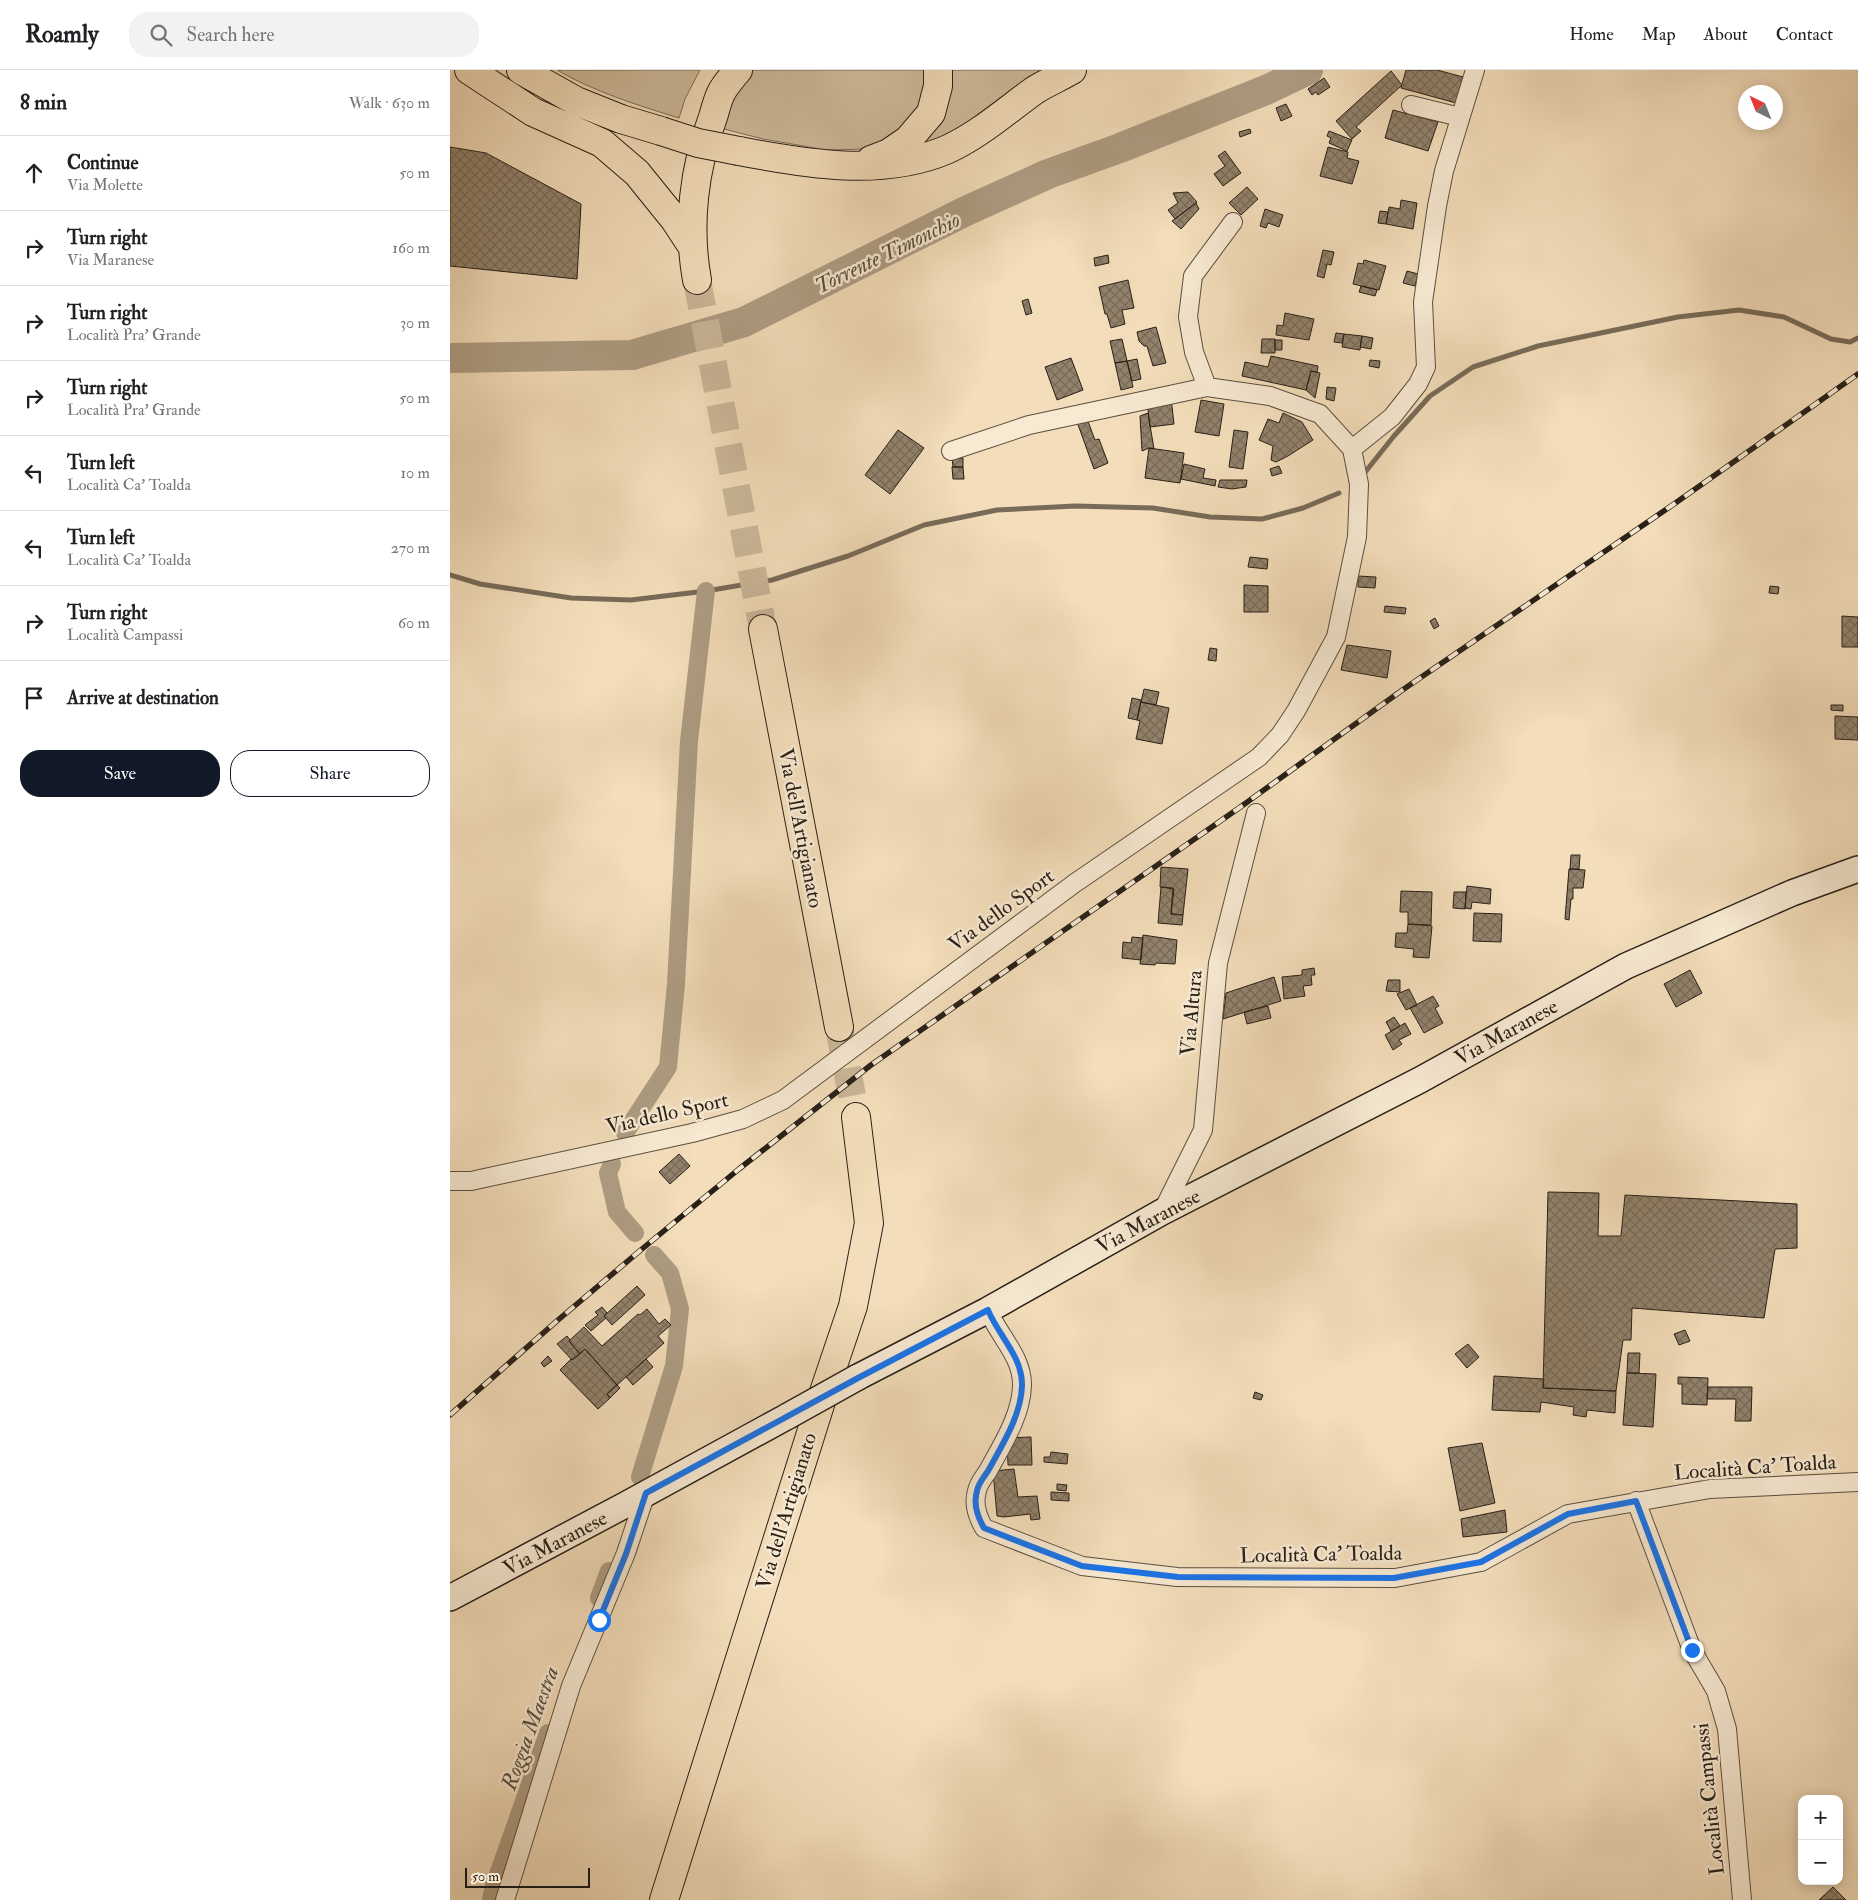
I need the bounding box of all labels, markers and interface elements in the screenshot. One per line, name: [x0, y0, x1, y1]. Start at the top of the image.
search box: [129, 12, 479, 57]
text: Roamly: [25, 19, 99, 50]
icon: search: [147, 21, 175, 49]
text: Search here: [187, 23, 274, 47]
text: Home: [1569, 23, 1614, 46]
text: Map: [1642, 23, 1676, 46]
text: About: [1704, 23, 1748, 46]
text: Contact: [1776, 23, 1833, 46]
north arrow: [1738, 85, 1783, 130]
text: 8 min: [20, 89, 67, 116]
text: Walk · 630 m: [349, 93, 430, 113]
text: Continue: [67, 151, 138, 175]
icon: ahead: [20, 159, 48, 187]
text: 50 m: [399, 163, 430, 183]
text: Via Molette: [67, 175, 143, 195]
water label: Torrente Timonchio: [810, 206, 965, 300]
text: Turn right: [67, 226, 147, 250]
icon: right: [20, 234, 48, 262]
text: 160 m: [392, 238, 430, 258]
text: Via Maranese: [67, 250, 154, 270]
text: Turn right: [67, 301, 147, 325]
icon: right: [20, 309, 48, 337]
text: 30 m: [400, 313, 430, 333]
text: Località Pra' Grande: [67, 325, 201, 345]
text: Turn right: [67, 376, 147, 400]
icon: right: [20, 384, 48, 412]
text: 50 m: [399, 388, 430, 408]
text: Località Pra' Grande: [67, 400, 201, 420]
text: Turn left: [67, 451, 135, 475]
icon: left: [20, 459, 48, 487]
text: 10 m: [400, 463, 430, 483]
text: Località Ca' Toalda: [67, 475, 191, 495]
text: Turn left: [67, 526, 135, 550]
icon: left: [20, 534, 48, 562]
text: 270 m: [391, 538, 430, 558]
text: Località Ca' Toalda: [67, 550, 191, 570]
text: Turn right: [67, 601, 147, 625]
icon: right: [20, 609, 48, 637]
text: 60 m: [398, 613, 430, 633]
text: Località Campassi: [67, 625, 183, 645]
icon: arrive: [20, 684, 48, 712]
text: Arrive at destination: [67, 686, 219, 710]
street label: Via dell'Artigianato: [772, 746, 829, 910]
button: Save: [20, 750, 220, 797]
button: Share: [230, 750, 430, 797]
street label: Via dello Sport: [943, 863, 1060, 958]
street label: Via Altura: [1174, 969, 1209, 1057]
street label: Via Maranese: [1450, 993, 1563, 1072]
street label: Via dello Sport: [603, 1086, 731, 1141]
street label: Via Maranese: [1091, 1183, 1205, 1260]
street label: Via dell'Artigianato: [750, 1430, 823, 1593]
street label: Località Ca' Toalda: [1673, 1448, 1838, 1487]
street label: Via Maranese: [498, 1505, 612, 1582]
street label: Località Ca' Toalda: [1239, 1540, 1403, 1569]
route start: [588, 1609, 611, 1632]
route end: [1681, 1639, 1704, 1662]
water label: Roggia Maestra: [494, 1663, 565, 1795]
street label: Località Campassi: [1688, 1721, 1731, 1876]
map controls: [1798, 1795, 1843, 1885]
button: +: [1798, 1795, 1843, 1840]
button: −: [1798, 1840, 1843, 1885]
scale bar: [465, 1865, 590, 1888]
text: 50 m: [472, 1868, 499, 1885]

